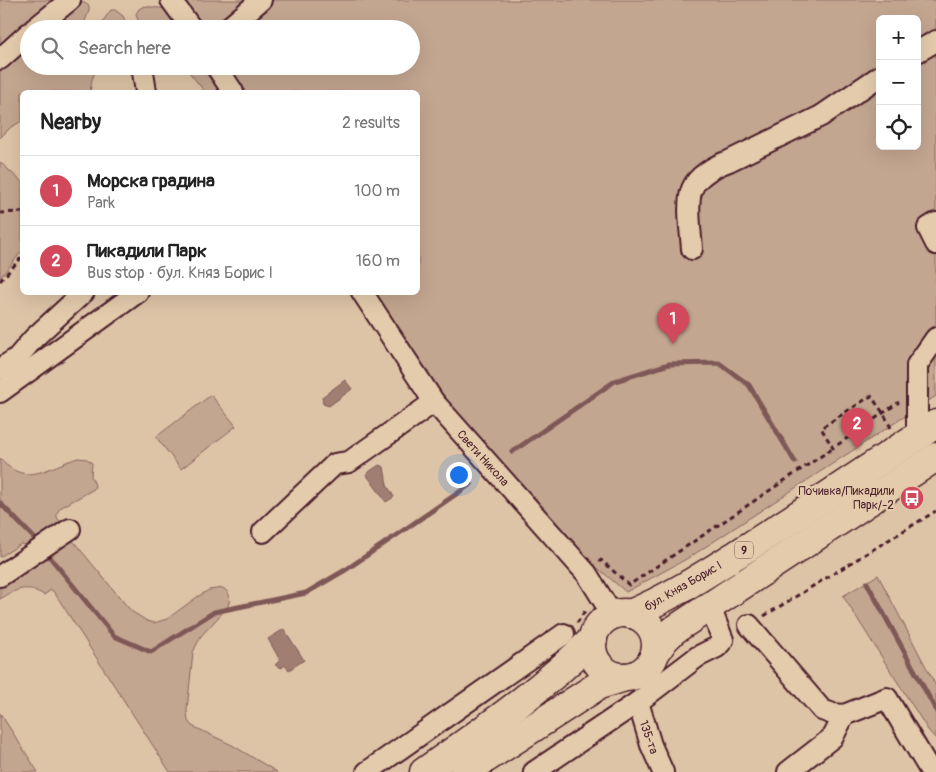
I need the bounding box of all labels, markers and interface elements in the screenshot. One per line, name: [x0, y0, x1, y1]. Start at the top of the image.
map controls: [876, 15, 921, 150]
button: +: [876, 15, 921, 60]
search box: [20, 20, 420, 75]
icon: search: [38, 34, 66, 62]
text: Search here: [78, 36, 171, 60]
button: −: [876, 60, 921, 105]
button: locate: [876, 105, 921, 150]
text: Nearby: [40, 109, 101, 136]
text: 2 results: [342, 113, 400, 133]
text: Морска градина: [87, 169, 215, 193]
text: 1: [53, 181, 59, 201]
text: 100 m: [354, 181, 400, 201]
text: Park: [87, 193, 115, 213]
text: Пикадили Парк: [87, 239, 207, 263]
text: 2: [52, 251, 60, 271]
text: 160 m: [356, 251, 400, 271]
text: Bus stop · бул. Княз Борис I: [87, 263, 273, 283]
pin: 1: [657, 303, 689, 344]
pin: 2: [841, 408, 873, 449]
street label: Свети Никола: [453, 427, 512, 490]
your location: [446, 462, 472, 488]
place label: Почивка/Пикадили Парк/-2: [798, 484, 895, 513]
bus stop icon: Почивка/Пикадили Парк/-2: [899, 485, 925, 511]
road number: 9: [735, 542, 753, 558]
street label: бул. Княз Борис I: [642, 558, 725, 615]
street label: 135-та: [636, 718, 661, 756]

